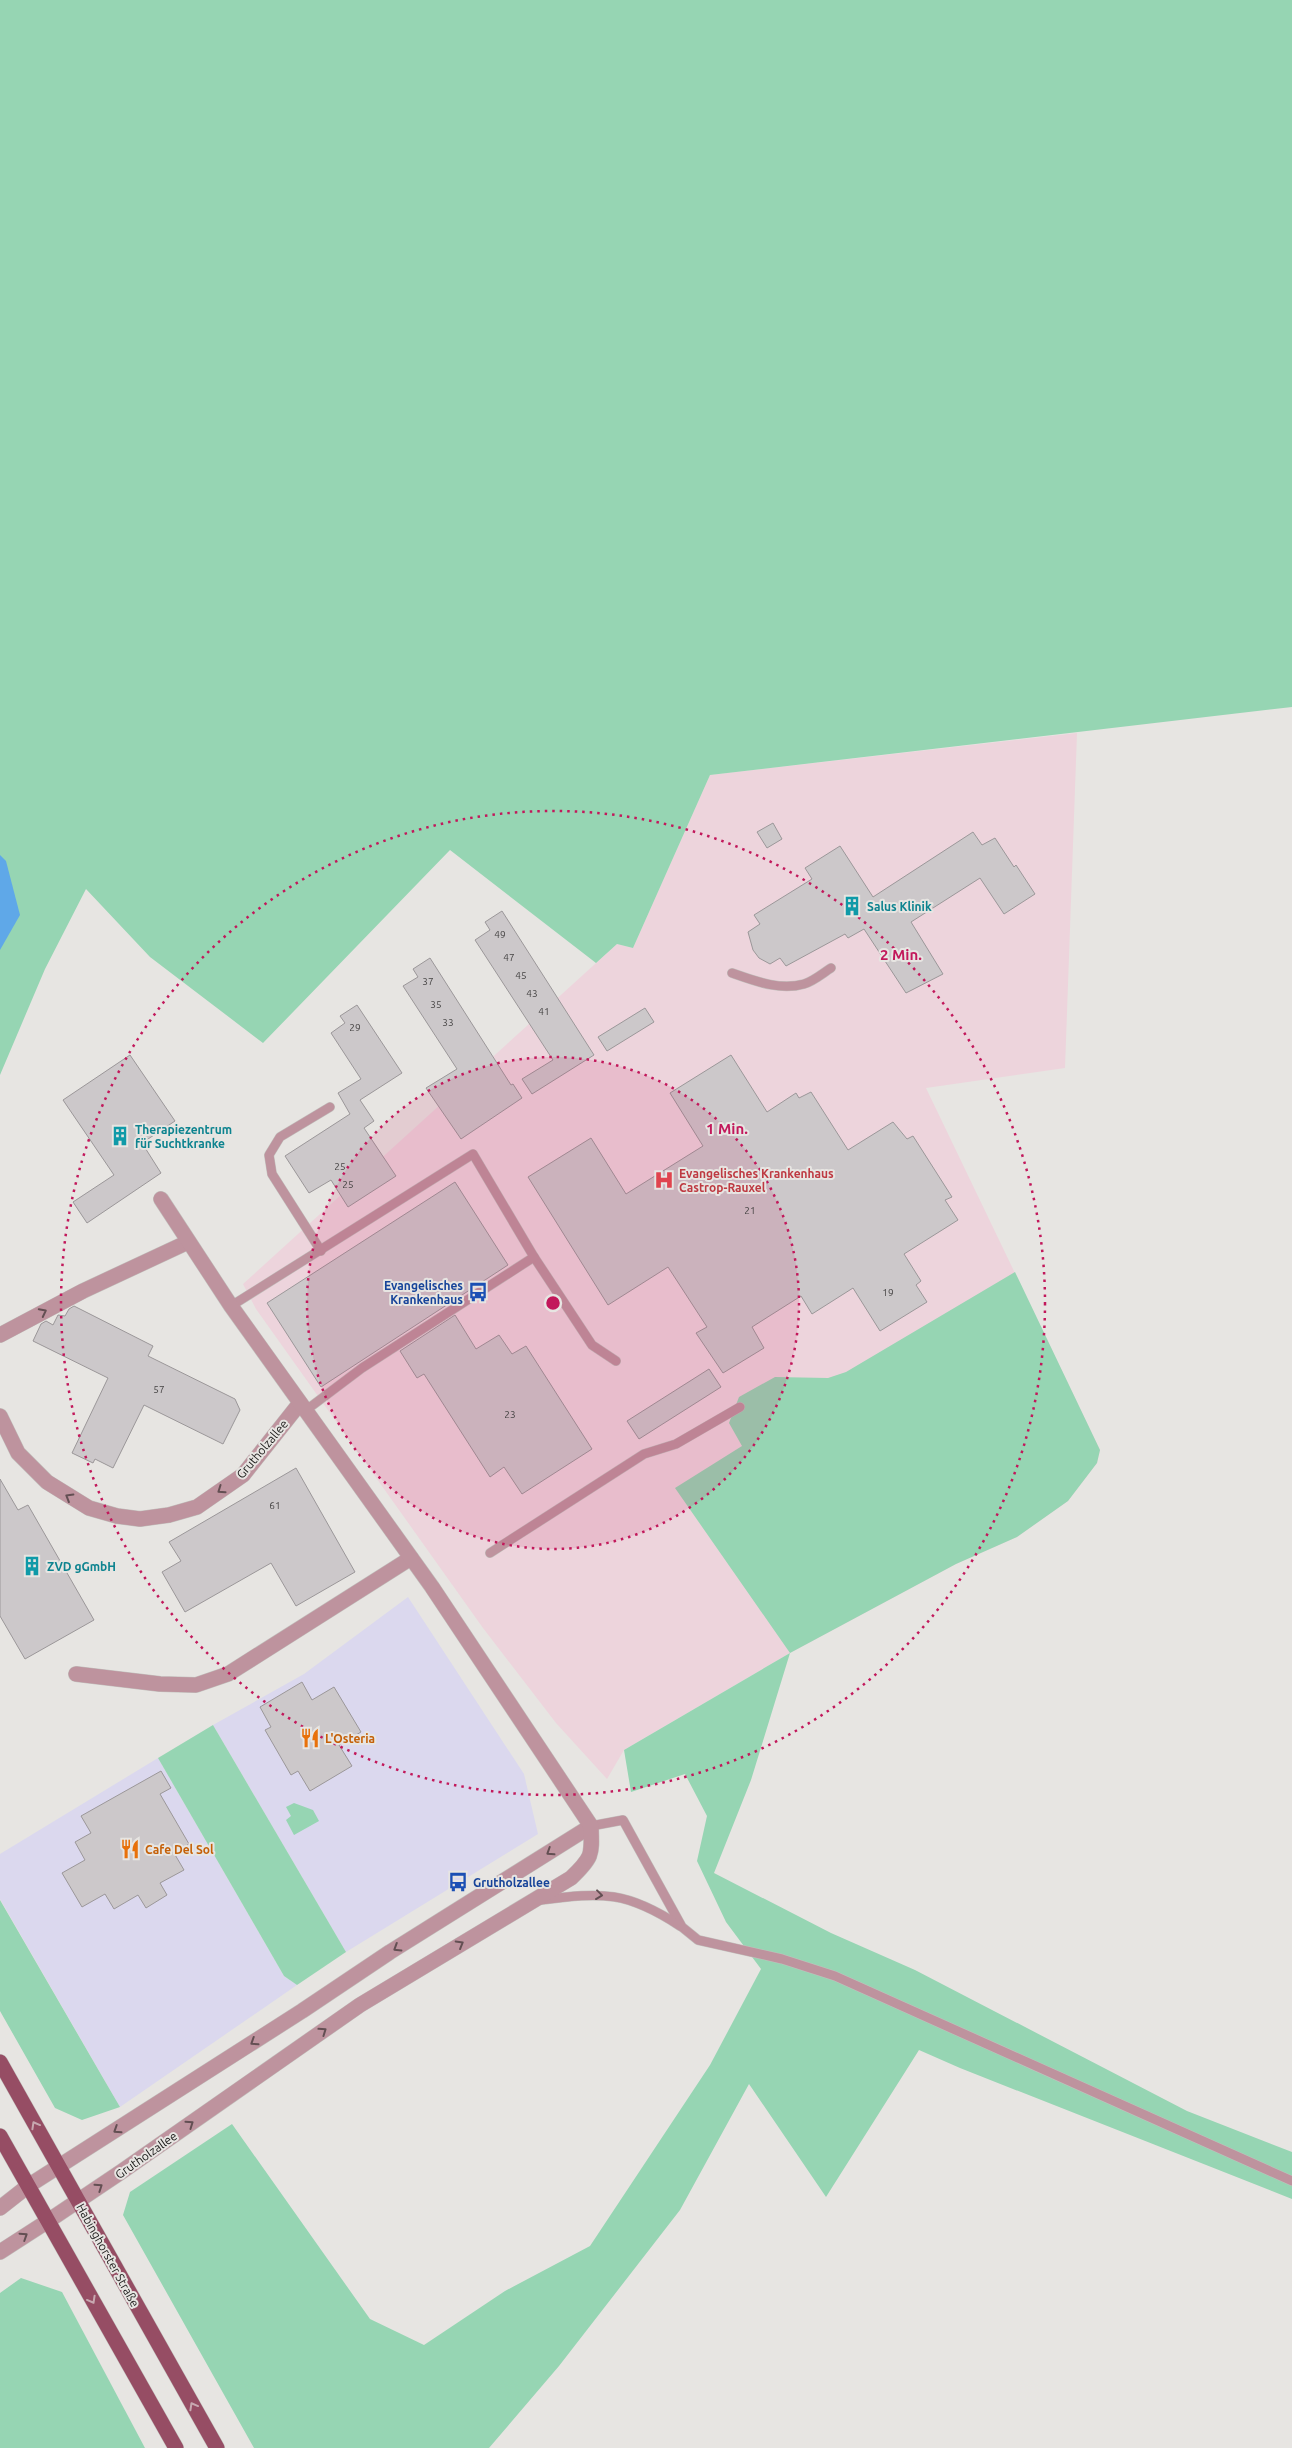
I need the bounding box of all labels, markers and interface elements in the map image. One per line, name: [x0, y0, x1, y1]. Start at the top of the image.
building icon: Salus Klinik: [841, 895, 863, 917]
place label: Salus Klinik: [867, 900, 932, 913]
house number: 49: [494, 929, 506, 940]
text: 2 Min.: [880, 946, 922, 963]
house number: 47: [503, 952, 515, 963]
house number: 45: [515, 970, 527, 981]
house number: 37: [422, 976, 434, 987]
house number: 43: [526, 988, 538, 999]
house number: 35: [430, 999, 442, 1010]
house number: 41: [538, 1006, 550, 1017]
house number: 33: [442, 1017, 454, 1028]
house number: 29: [349, 1022, 361, 1033]
text: 1 Min.: [706, 1120, 748, 1137]
place label: Therapiezentrum für Suchtkranke: [135, 1123, 232, 1150]
building icon: Therapiezentrum für Suchtkranke: [109, 1125, 131, 1147]
house number: 25: [334, 1161, 346, 1172]
place label: Evangelisches Krankenhaus Castrop-Rauxel: [679, 1167, 834, 1194]
hospital icon: Evangelisches Krankenhaus Castrop-Rauxel: [653, 1169, 675, 1191]
house number: 25: [342, 1179, 354, 1190]
house number: 21: [744, 1205, 756, 1216]
place label: Evangelisches Krankenhaus: [384, 1279, 463, 1306]
bus stop icon: Evangelisches Krankenhaus: [467, 1281, 489, 1303]
house number: 19: [882, 1287, 894, 1298]
centre of rings: [544, 1294, 562, 1312]
one-way arrow: [38, 1308, 47, 1318]
house number: 57: [153, 1384, 165, 1395]
house number: 23: [504, 1409, 516, 1420]
street label: Grutholzallee: [234, 1417, 290, 1481]
one-way arrow: [217, 1484, 227, 1493]
one-way arrow: [66, 1494, 75, 1504]
house number: 61: [269, 1500, 281, 1511]
building icon: ZVD gGmbH: [21, 1555, 43, 1577]
place label: ZVD gGmbH: [47, 1560, 116, 1573]
restaurant icon: L'Osteria: [299, 1727, 321, 1749]
place label: L'Osteria: [325, 1732, 375, 1745]
restaurant icon: Cafe Del Sol: [119, 1838, 141, 1860]
place label: Cafe Del Sol: [145, 1843, 214, 1856]
one-way arrow: [546, 1846, 555, 1856]
bus stop icon: Grutholzallee: [447, 1871, 469, 1893]
place label: Grutholzallee: [473, 1876, 550, 1889]
one-way arrow: [596, 1889, 604, 1900]
one-way arrow: [454, 1940, 463, 1950]
one-way arrow: [394, 1941, 403, 1951]
one-way arrow: [317, 2028, 326, 2037]
one-way arrow: [250, 2036, 259, 2045]
one-way arrow: [32, 2121, 42, 2130]
one-way arrow: [184, 2121, 193, 2130]
one-way arrow: [113, 2124, 123, 2133]
street label: Grutholzallee: [113, 2129, 179, 2181]
one-way arrow: [94, 2183, 103, 2193]
street label: Habinghorster Straße: [74, 2201, 142, 2309]
one-way arrow: [19, 2233, 28, 2243]
one-way arrow: [86, 2294, 96, 2303]
one-way arrow: [190, 2402, 200, 2411]

